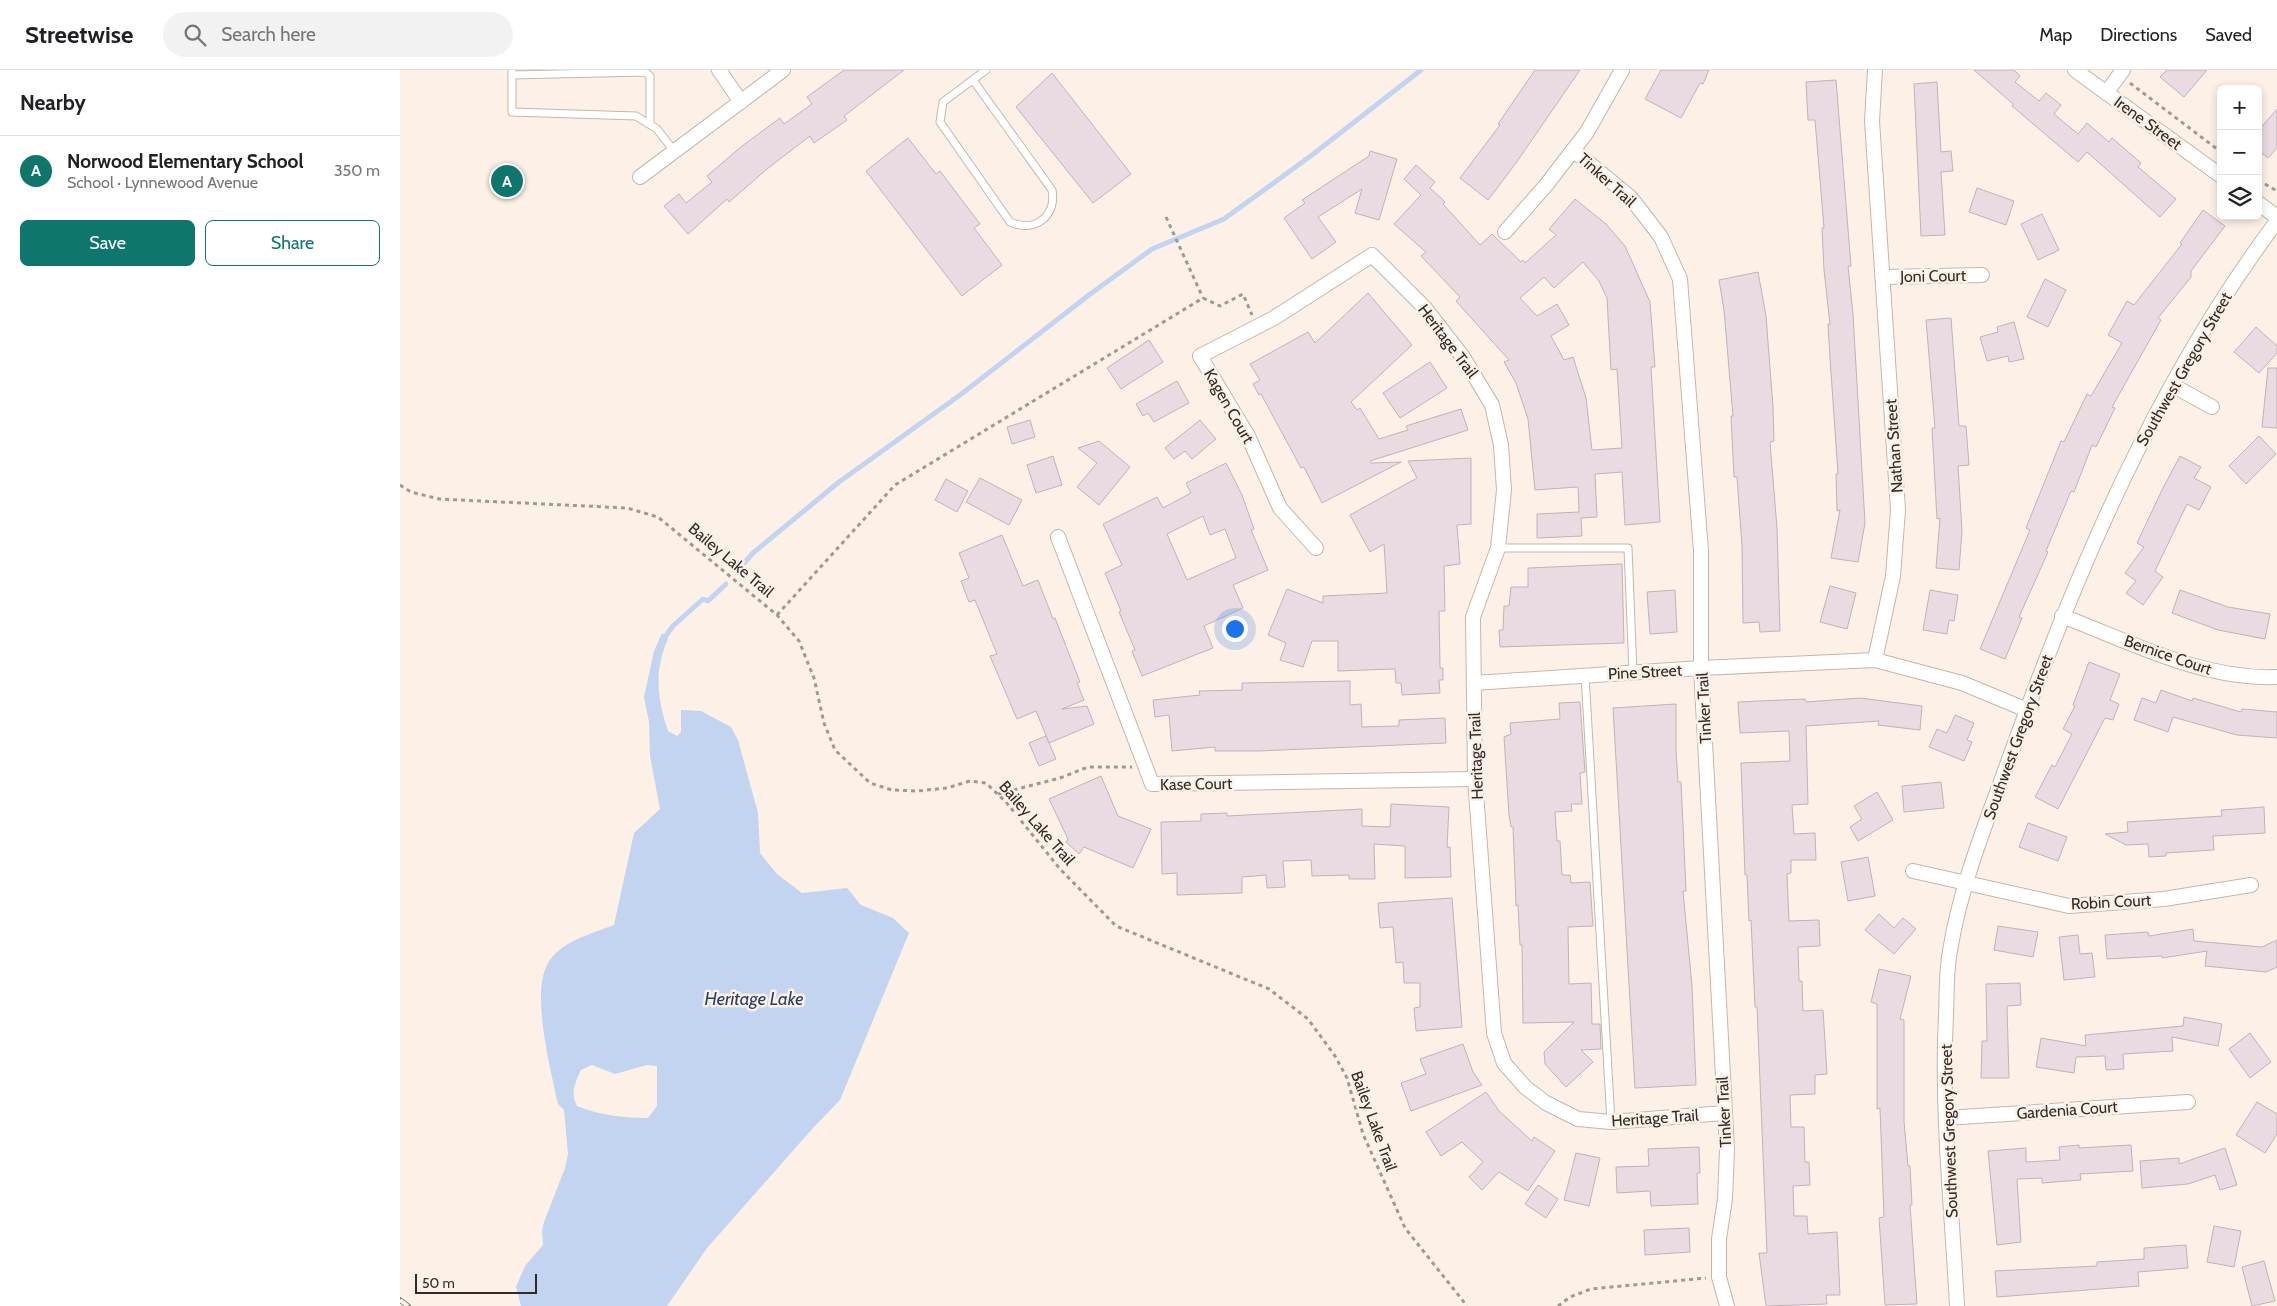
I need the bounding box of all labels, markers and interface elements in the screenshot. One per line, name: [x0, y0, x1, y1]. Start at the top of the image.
search box: [163, 12, 513, 57]
text: Streetwise: [25, 20, 133, 49]
icon: search: [181, 21, 209, 49]
text: Search here: [221, 23, 316, 46]
text: Map: [2039, 24, 2072, 46]
text: Directions: [2100, 24, 2177, 46]
text: Saved: [2205, 24, 2252, 46]
map controls: [2217, 85, 2262, 220]
button: +: [2217, 85, 2262, 130]
text: Nearby: [20, 90, 86, 115]
street label: Irene Street: [2111, 92, 2186, 154]
button: −: [2217, 130, 2262, 175]
street label: Tinker Trail: [1574, 149, 1640, 211]
text: Norwood Elementary School: [67, 150, 303, 173]
text: A: [31, 161, 41, 180]
text: 350 m: [334, 161, 380, 180]
pin: A: [491, 162, 523, 200]
text: School · Lynnewood Avenue: [67, 173, 258, 192]
button: layers: [2217, 175, 2262, 220]
button: Save: [20, 220, 195, 266]
button: Share: [205, 220, 380, 266]
street label: Joni Court: [1899, 266, 1967, 286]
street label: Southwest Gregory Street: [2132, 288, 2236, 449]
street label: Heritage Trail: [1414, 300, 1482, 382]
street label: Kagen Court: [1200, 365, 1258, 447]
street label: Nathan Street: [1881, 398, 1907, 494]
street label: Bailey Lake Trail: [685, 519, 778, 601]
your location: [1222, 616, 1248, 642]
street label: Bernice Court: [2122, 631, 2215, 679]
street label: Southwest Gregory Street: [1979, 651, 2057, 822]
street label: Pine Street: [1607, 661, 1683, 683]
street label: Tinker Trail: [1693, 672, 1715, 744]
street label: Heritage Trail: [1465, 712, 1487, 800]
street label: Kase Court: [1160, 774, 1233, 794]
street label: Bailey Lake Trail: [995, 777, 1079, 869]
street label: Robin Court: [2070, 890, 2152, 914]
water label: Heritage Lake: [705, 988, 803, 1010]
street label: Southwest Gregory Street: [1936, 1043, 1962, 1218]
street label: Bailey Lake Trail: [1347, 1068, 1401, 1174]
street label: Tinker Trail: [1713, 1076, 1735, 1148]
street label: Gardenia Court: [2016, 1097, 2119, 1123]
street label: Heritage Trail: [1611, 1105, 1700, 1131]
scale bar: [415, 1271, 538, 1294]
text: 50 m: [422, 1274, 455, 1292]

